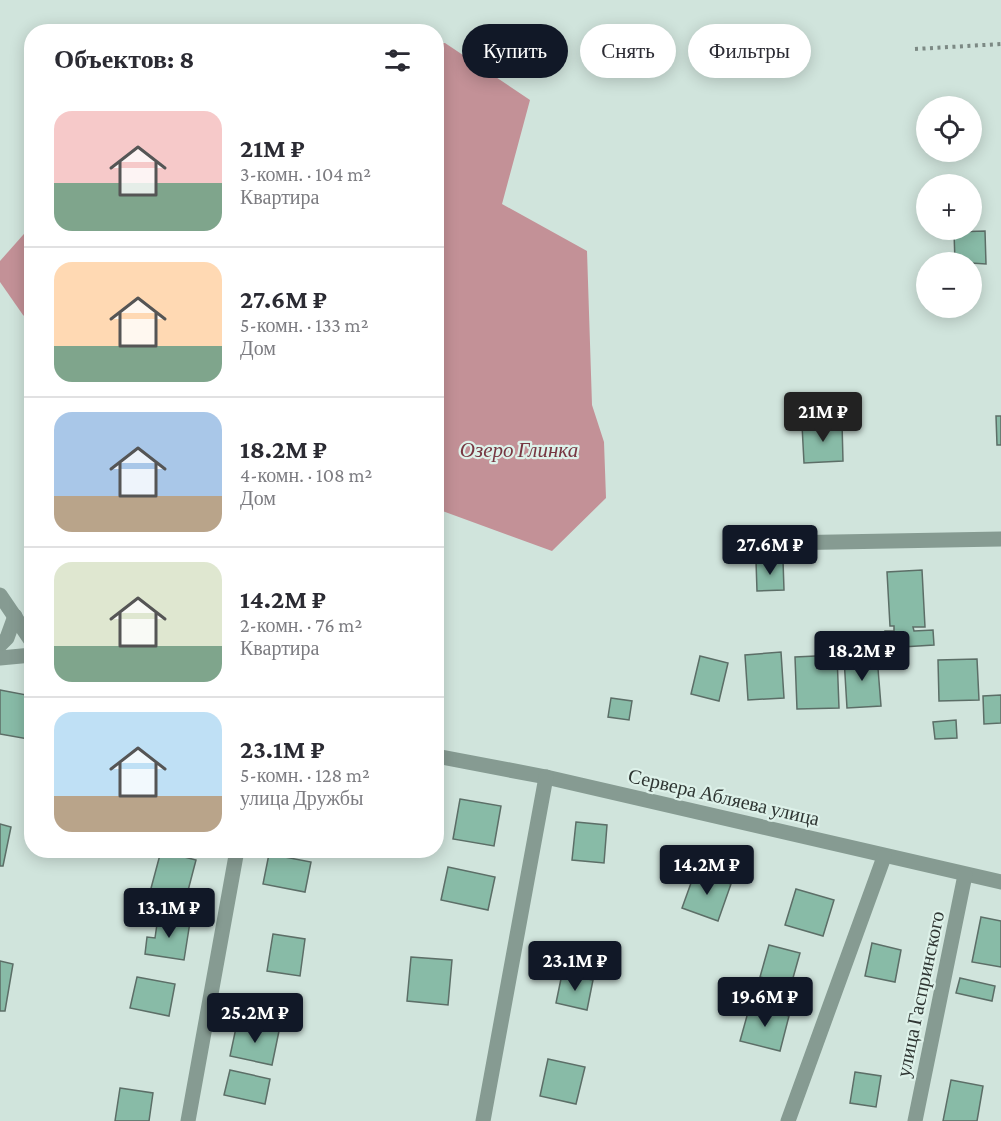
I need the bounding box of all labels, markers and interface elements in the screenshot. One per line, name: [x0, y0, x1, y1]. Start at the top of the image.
chip: Купить: [462, 24, 568, 78]
chip: Снять: [580, 24, 676, 78]
chip: Фильтры: [688, 24, 811, 78]
icon: filters: [381, 44, 414, 77]
text: Объектов: 8: [54, 45, 194, 74]
map controls: [916, 96, 982, 318]
button: locate: [916, 96, 982, 162]
text: 21M ₽: [240, 134, 305, 163]
icon: home: [102, 135, 174, 207]
text: 3-комн. · 104 m²: [240, 163, 371, 185]
button: +: [916, 174, 982, 240]
text: Квартира: [240, 186, 319, 208]
button: −: [916, 252, 982, 318]
text: 27.6M ₽: [240, 285, 327, 314]
icon: home: [102, 286, 174, 358]
text: 5-комн. · 133 m²: [240, 314, 368, 336]
text: Дом: [240, 337, 276, 359]
pin: 21M ₽: [781, 392, 865, 443]
text: 21M ₽: [798, 400, 848, 422]
text: 18.2M ₽: [240, 435, 327, 464]
icon: home: [102, 436, 174, 508]
water label: Озеро Глинка: [460, 438, 578, 462]
text: 4-комн. · 108 m²: [240, 464, 372, 486]
text: Дом: [240, 487, 276, 509]
pin: 27.6M ₽: [715, 525, 825, 576]
text: 27.6M ₽: [736, 533, 804, 555]
text: 14.2M ₽: [240, 585, 326, 614]
icon: home: [102, 586, 174, 658]
text: 2-комн. · 76 m²: [240, 614, 362, 636]
pin: 18.2M ₽: [807, 631, 917, 682]
text: Квартира: [240, 637, 319, 659]
text: 18.2M ₽: [828, 639, 896, 661]
text: 23.1M ₽: [240, 735, 325, 764]
icon: home: [102, 736, 174, 808]
text: 5-комн. · 128 m²: [240, 764, 370, 786]
street label: Сервера Абляева улица: [626, 764, 822, 831]
text: улица Дружбы: [240, 787, 363, 809]
pin: 14.2M ₽: [652, 845, 762, 896]
text: 14.2M ₽: [674, 853, 740, 875]
pin: 13.1M ₽: [114, 888, 224, 939]
text: 13.1M ₽: [138, 896, 200, 918]
street label: улица Гаспринского: [892, 909, 949, 1079]
pin: 23.1M ₽: [520, 941, 630, 992]
text: 23.1M ₽: [542, 949, 608, 971]
pin: 19.6M ₽: [710, 977, 820, 1028]
text: 19.6M ₽: [732, 985, 798, 1007]
pin: 25.2M ₽: [200, 993, 310, 1044]
text: 25.2M ₽: [221, 1001, 289, 1023]

